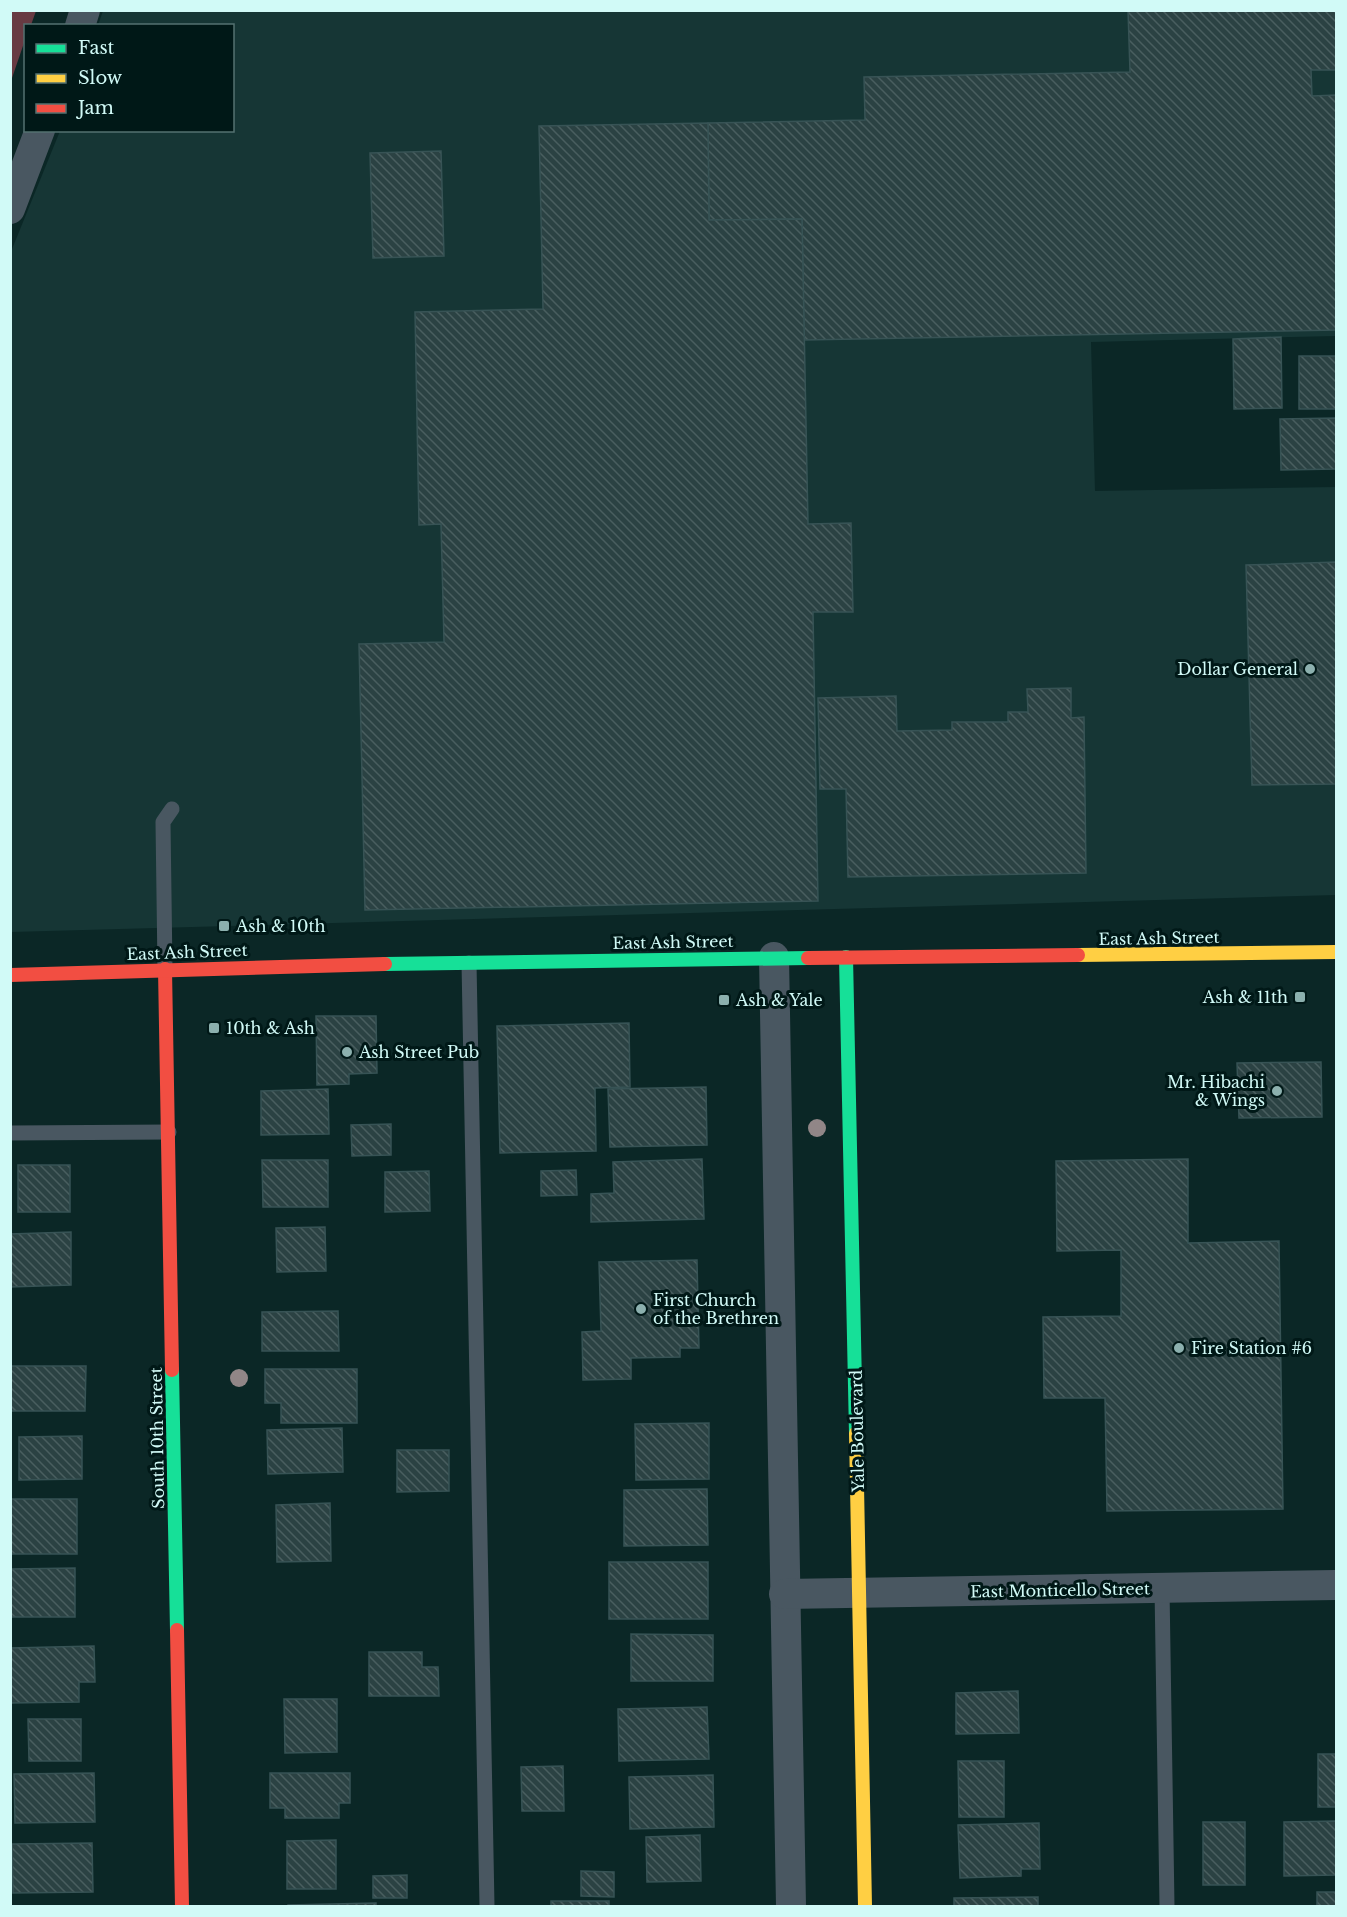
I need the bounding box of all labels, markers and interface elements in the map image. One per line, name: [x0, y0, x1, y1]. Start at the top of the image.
legend: [24, 24, 234, 132]
text: Fast: [78, 37, 115, 59]
text: Slow: [78, 67, 123, 89]
text: Jam: [76, 97, 114, 119]
place label: Dollar General: [1177, 659, 1298, 679]
marker: Dollar General: [1303, 662, 1317, 676]
place label: Ash & 10th: [235, 916, 325, 936]
marker: Ash & 10th: [217, 919, 231, 933]
street label: East Ash Street: [1098, 927, 1220, 949]
street label: East Ash Street: [612, 931, 734, 953]
street label: East Ash Street: [126, 940, 248, 964]
place label: Ash & 11th: [1202, 987, 1288, 1007]
place label: Ash & Yale: [735, 990, 823, 1010]
marker: Ash & 11th: [1293, 990, 1307, 1004]
marker: Ash & Yale: [717, 993, 731, 1007]
place label: 10th & Ash: [226, 1018, 315, 1038]
marker: 10th & Ash: [207, 1021, 221, 1035]
place label: Ash Street Pub: [358, 1042, 479, 1062]
marker: Ash Street Pub: [340, 1045, 354, 1059]
place label: Mr. Hibachi & Wings: [1167, 1072, 1266, 1110]
marker: Mr. Hibachi & Wings: [1270, 1084, 1284, 1098]
place label: First Church of the Brethren: [653, 1290, 779, 1328]
marker: First Church of the Brethren: [634, 1302, 648, 1316]
place label: Fire Station #6: [1191, 1338, 1312, 1358]
marker: Fire Station #6: [1172, 1341, 1186, 1355]
street label: South 10th Street: [146, 1367, 168, 1509]
street label: Yale Boulevard: [846, 1369, 868, 1493]
street label: East Monticello Street: [970, 1578, 1150, 1602]

